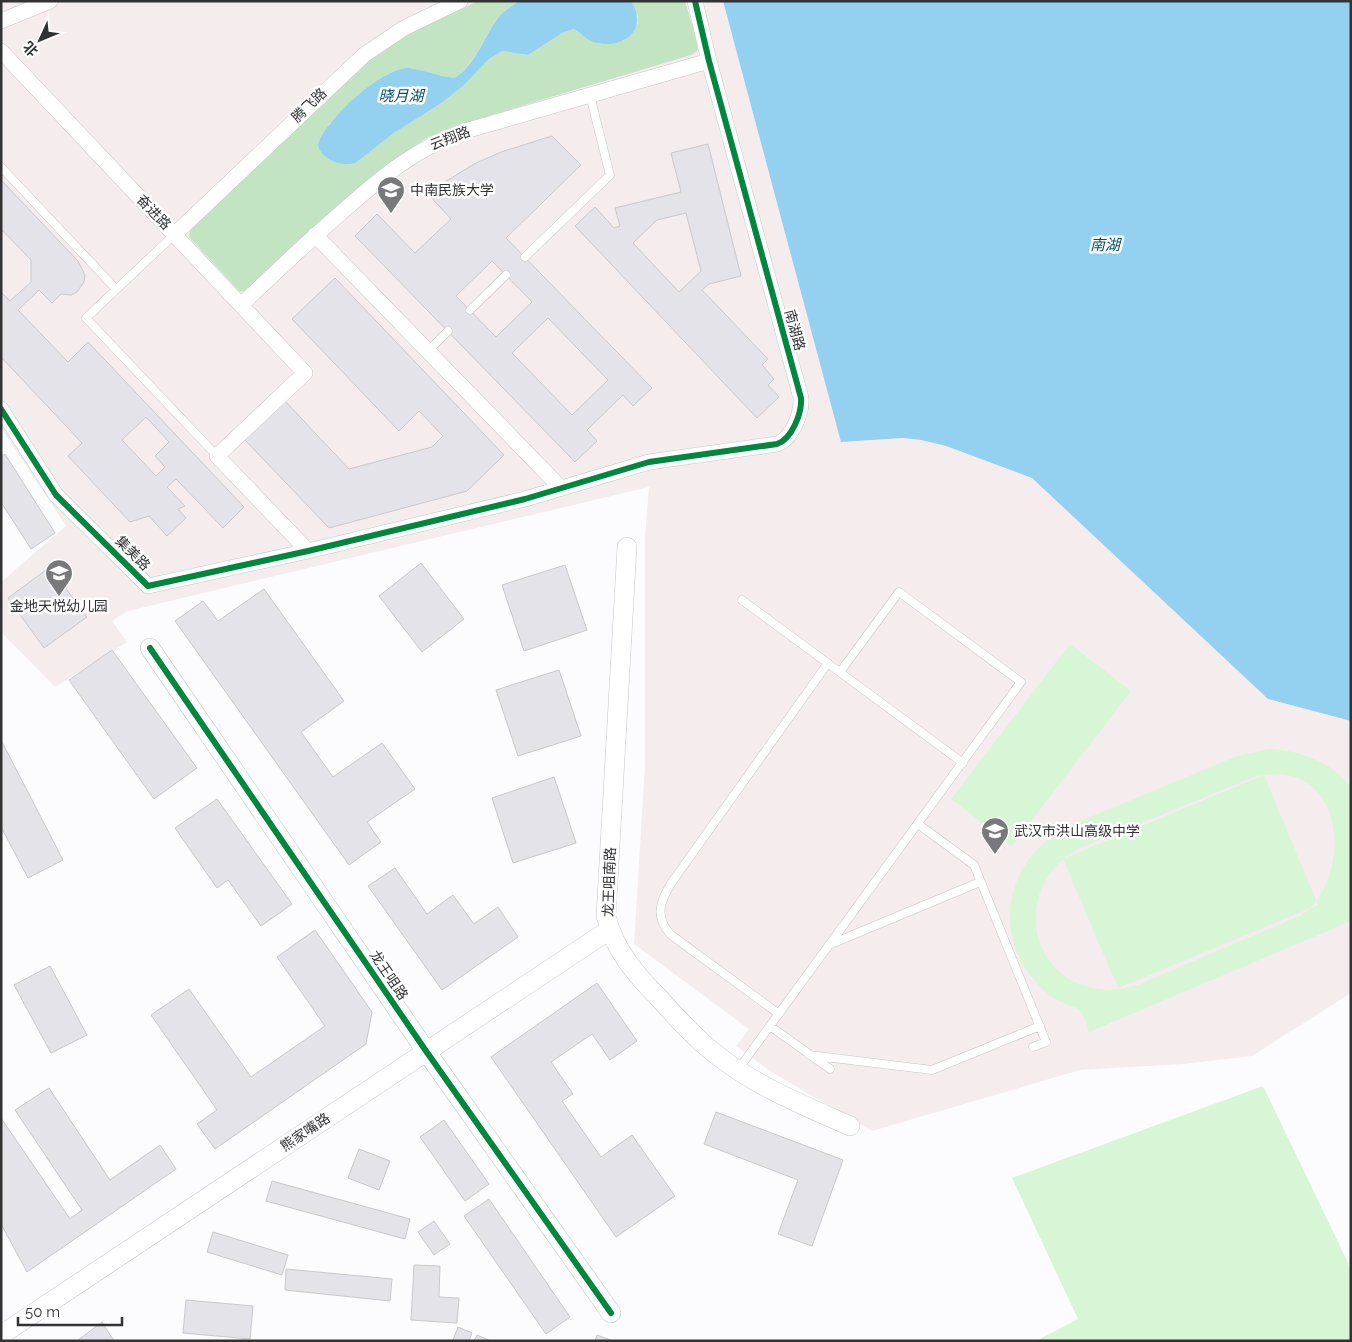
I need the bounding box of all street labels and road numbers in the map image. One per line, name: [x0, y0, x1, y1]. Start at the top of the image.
street label: 腾飞路: [288, 85, 330, 125]
street label: 云翔路: [428, 123, 472, 153]
street label: 奋进路: [134, 191, 174, 233]
street label: 南湖路: [782, 308, 808, 352]
street label: 集美路: [112, 532, 154, 574]
street label: 龙王咀南路: [600, 847, 618, 917]
street label: 龙王咀路: [367, 947, 411, 1003]
street label: 熊家嘴路: [277, 1110, 333, 1154]

